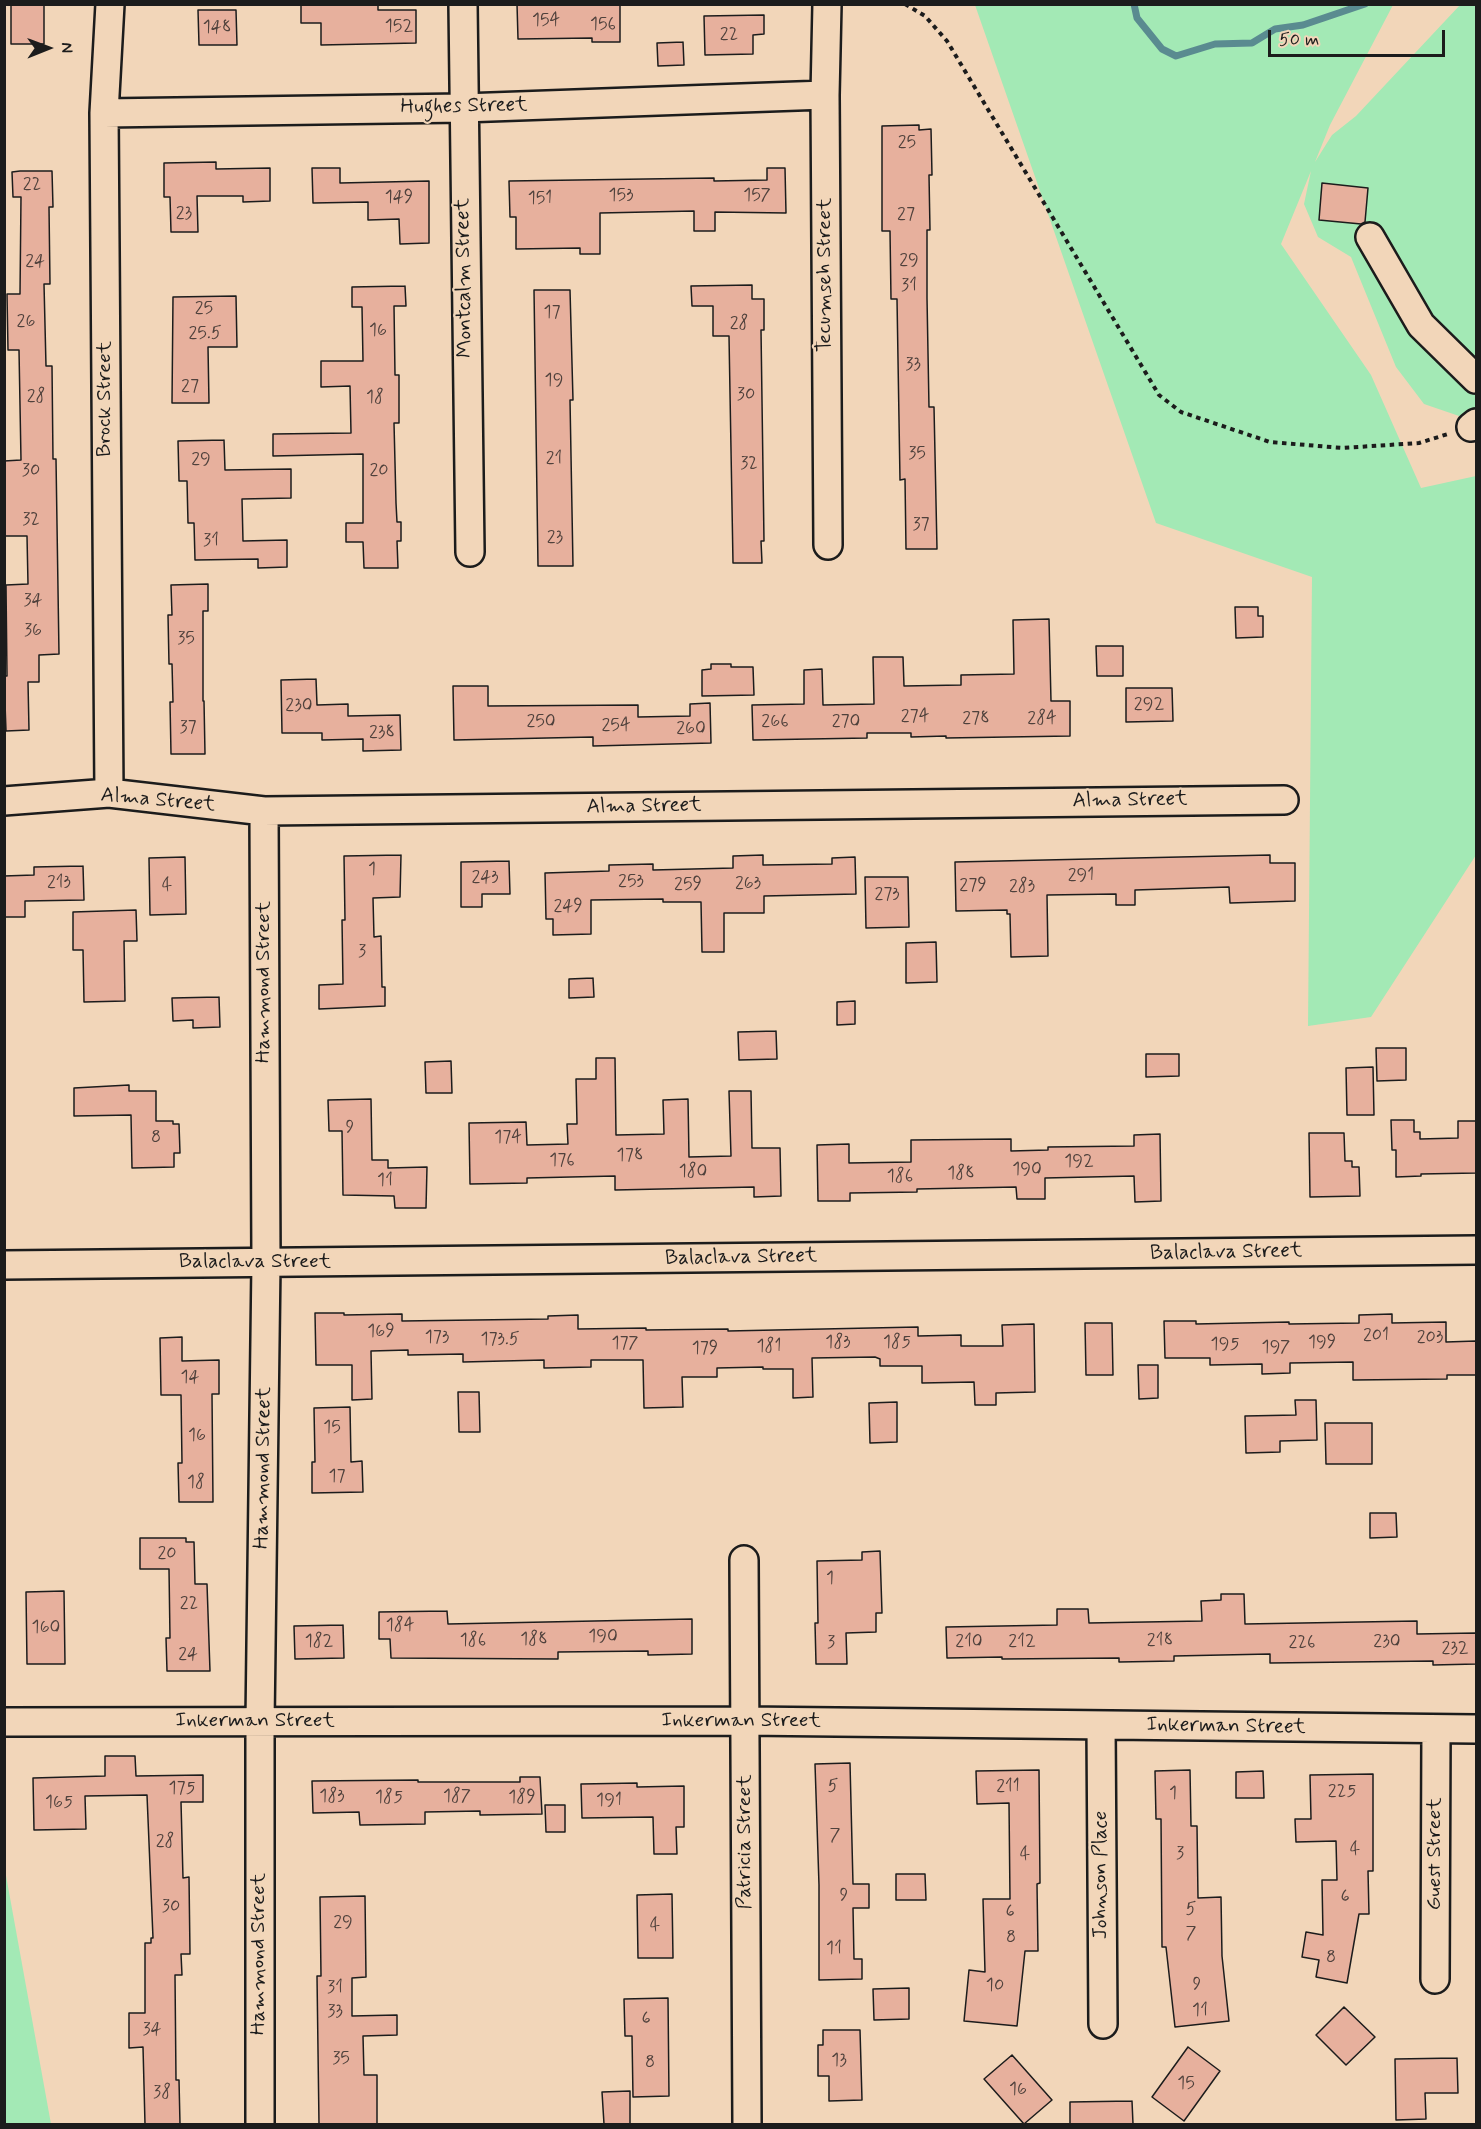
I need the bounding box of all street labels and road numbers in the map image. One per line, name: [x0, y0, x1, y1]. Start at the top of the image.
street label: Hughes Street: [400, 93, 528, 121]
street label: Montcalm Street: [451, 198, 479, 358]
street label: Tecumseh Street: [813, 198, 839, 352]
street label: Brock Street: [93, 341, 119, 457]
street label: Alma Street: [100, 783, 216, 819]
street label: Alma Street: [1072, 787, 1188, 815]
street label: Alma Street: [586, 793, 702, 821]
street label: Hammond Street: [252, 901, 278, 1063]
street label: Balaclava Street: [1150, 1239, 1302, 1267]
street label: Balaclava Street: [665, 1244, 817, 1272]
street label: Balaclava Street: [179, 1250, 331, 1276]
street label: Hammond Street: [250, 1387, 278, 1549]
street label: Inkerman Street: [175, 1709, 335, 1735]
street label: Inkerman Street: [661, 1709, 821, 1735]
street label: Inkerman Street: [1146, 1713, 1306, 1741]
street label: Patricia Street: [733, 1774, 759, 1910]
street label: Guest Street: [1423, 1797, 1449, 1911]
street label: Johnson Place: [1089, 1811, 1115, 1939]
street label: Hammond Street: [247, 1873, 273, 2035]

